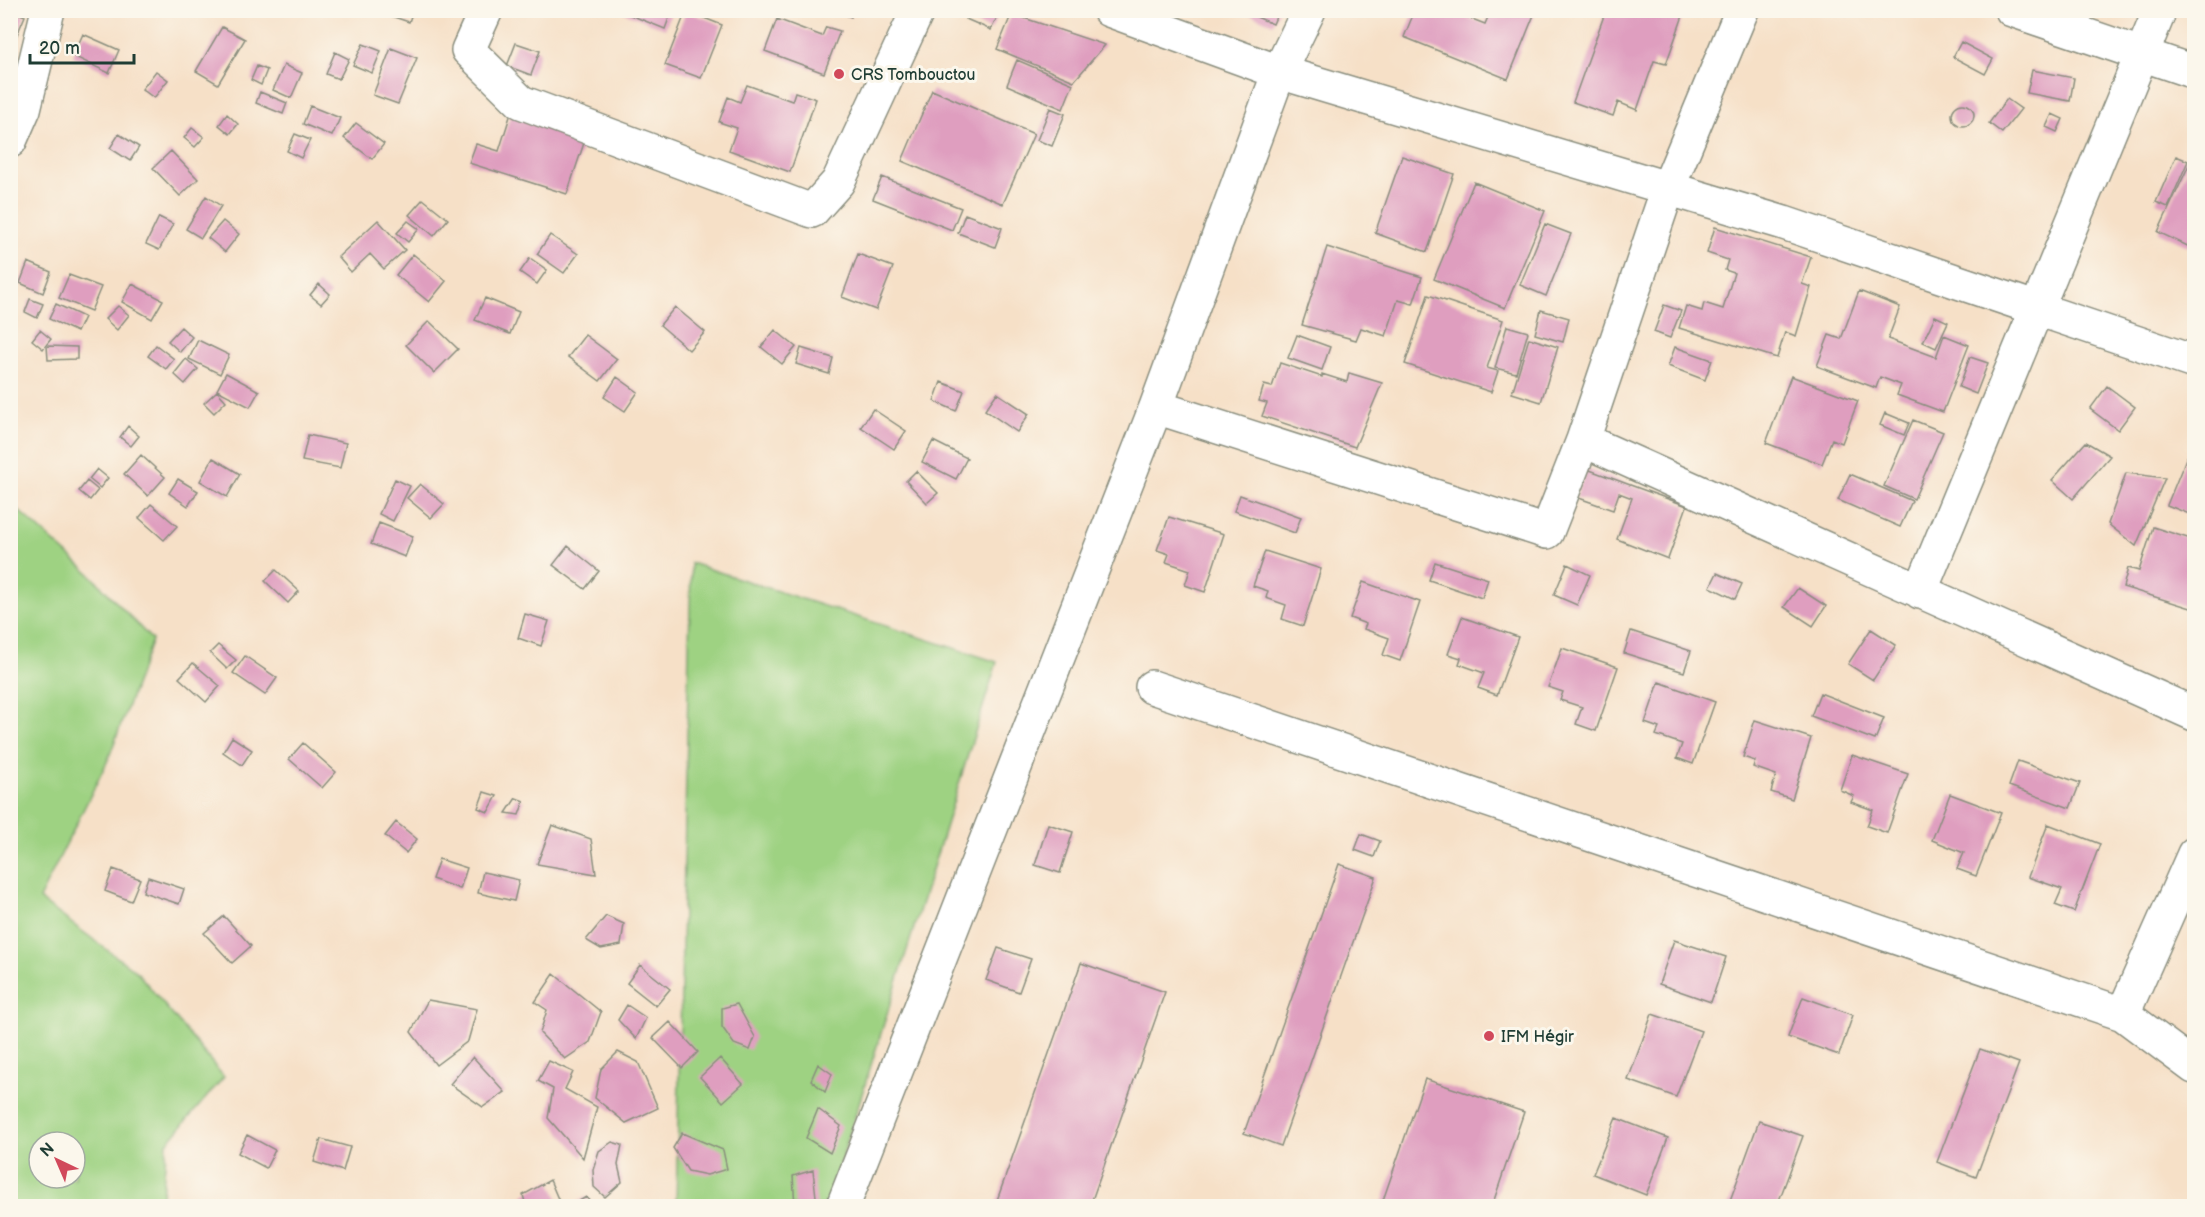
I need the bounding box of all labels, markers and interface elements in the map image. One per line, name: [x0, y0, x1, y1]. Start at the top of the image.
scale bar: [30, 27, 134, 65]
text: 20 m: [39, 38, 80, 59]
place label: CRS Tombouctou: [851, 66, 975, 85]
marker: CRS Tombouctou: [832, 67, 846, 81]
place label: IFM Hégir: [1501, 1028, 1574, 1047]
marker: IFM Hégir: [1482, 1029, 1496, 1043]
north arrow: [27, 1130, 87, 1190]
text: N: [37, 1139, 59, 1161]

